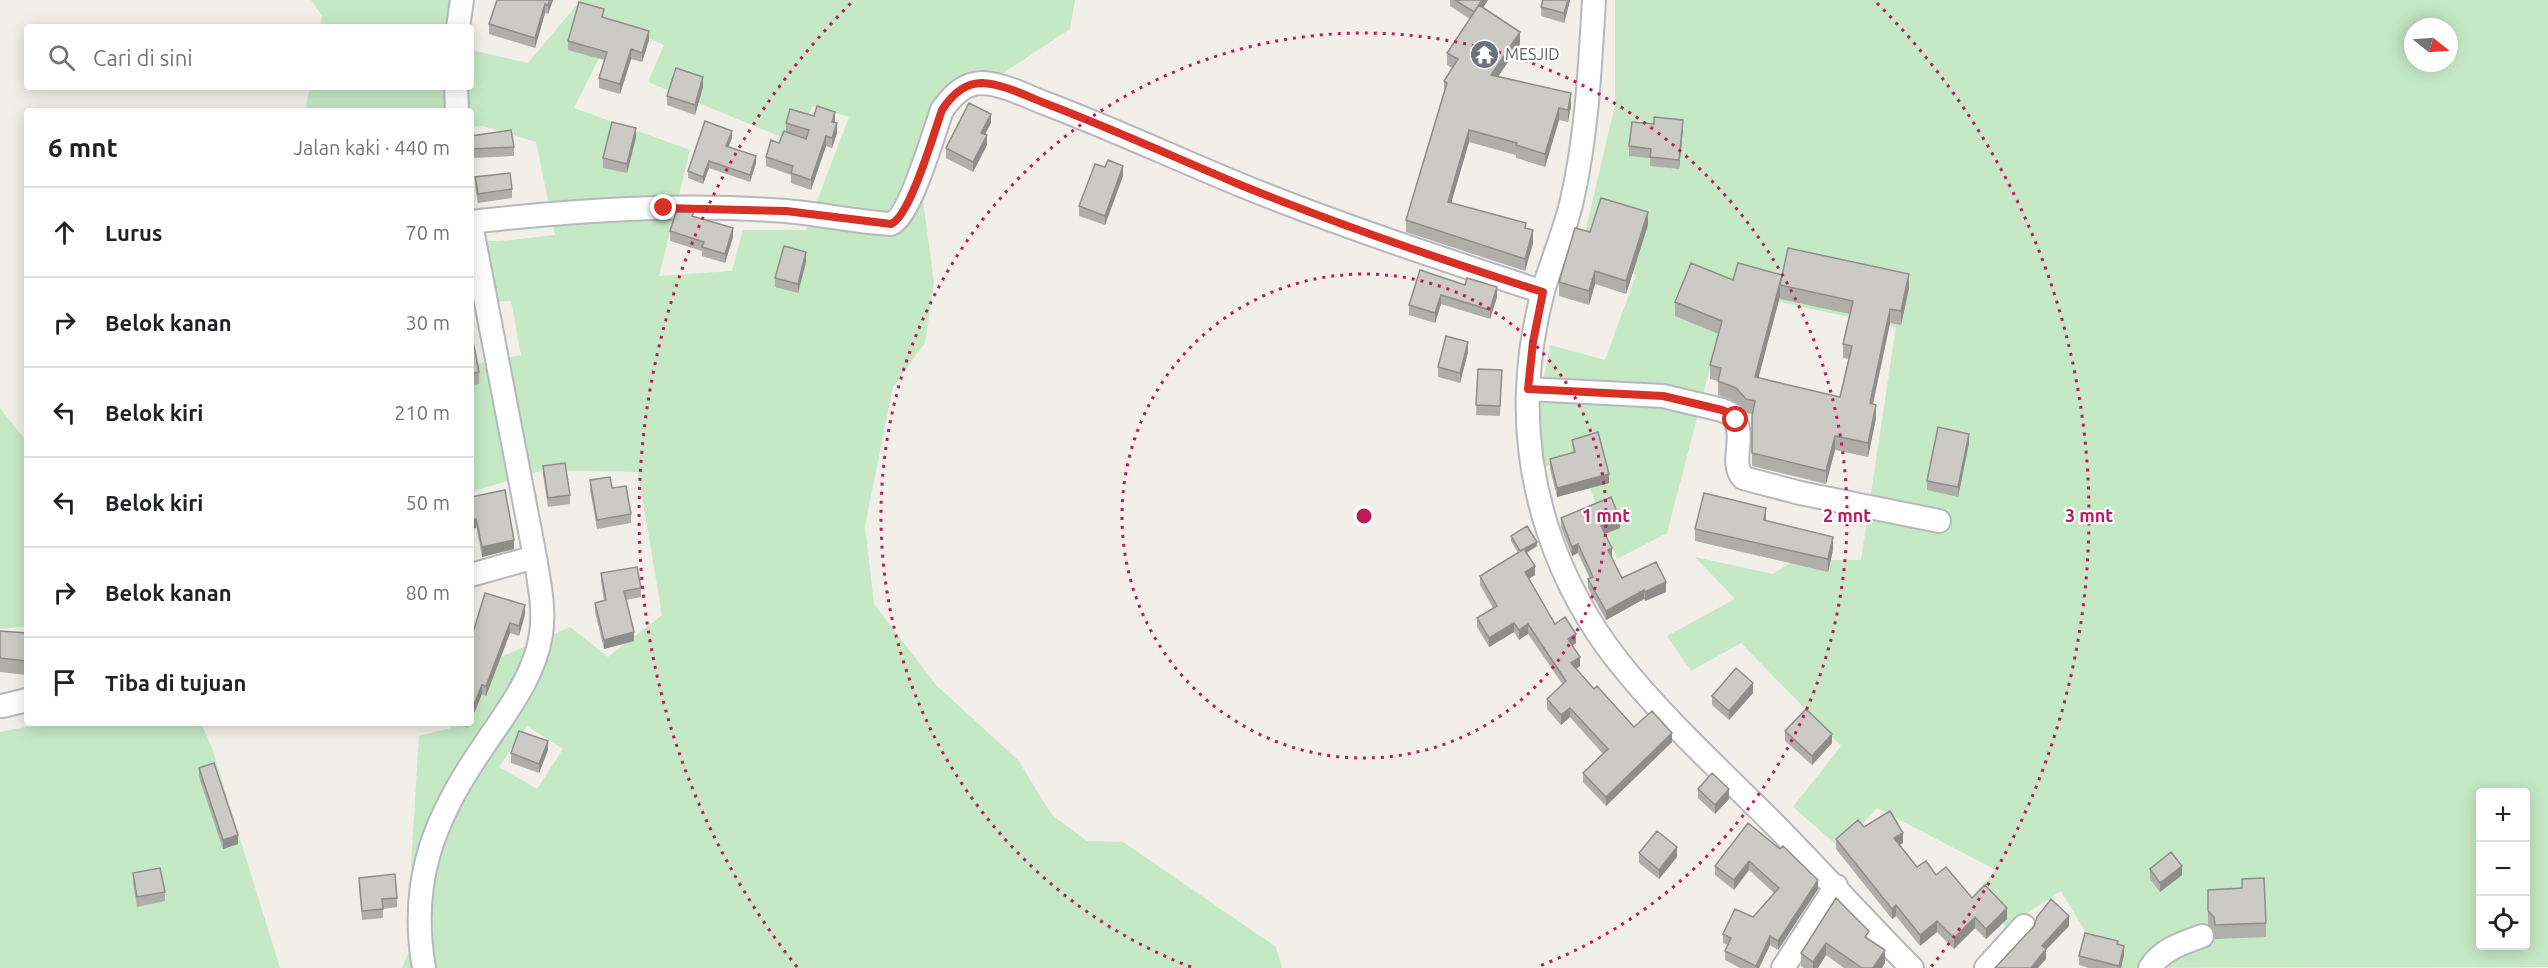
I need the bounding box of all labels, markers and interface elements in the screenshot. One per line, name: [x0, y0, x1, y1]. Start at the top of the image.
north arrow: [2404, 18, 2458, 72]
search box: [24, 24, 474, 90]
temple icon: MESJID: [1468, 38, 1500, 70]
icon: search: [45, 41, 78, 74]
text: Cari di sini: [93, 45, 193, 70]
place label: MESJID: [1505, 45, 1560, 63]
text: 6 mnt: [48, 133, 118, 162]
text: Jalan kaki · 440 m: [293, 136, 450, 159]
route end: [650, 194, 676, 220]
icon: ahead: [48, 216, 81, 249]
text: Lurus: [105, 220, 162, 245]
text: 70 m: [406, 221, 450, 244]
icon: right: [48, 306, 81, 339]
text: Belok kanan: [105, 310, 232, 335]
text: 30 m: [406, 311, 450, 334]
icon: left: [48, 396, 81, 429]
text: Belok kiri: [105, 400, 203, 425]
text: 210 m: [394, 401, 450, 424]
route start: [1722, 406, 1748, 432]
icon: left: [48, 486, 81, 519]
text: Belok kiri: [105, 490, 203, 515]
text: 50 m: [406, 491, 450, 514]
text: 1 mnt: [1582, 505, 1630, 525]
text: 2 mnt: [1823, 505, 1871, 525]
text: 3 mnt: [2065, 505, 2113, 525]
centre of rings: [1354, 506, 1374, 526]
icon: right: [48, 576, 81, 609]
text: Belok kanan: [105, 580, 232, 605]
text: 80 m: [406, 581, 450, 604]
icon: arrive: [48, 666, 81, 699]
text: Tiba di tujuan: [105, 670, 246, 695]
map controls: [2476, 788, 2530, 950]
button: +: [2476, 788, 2530, 842]
button: −: [2476, 842, 2530, 896]
button: locate: [2476, 896, 2530, 950]

